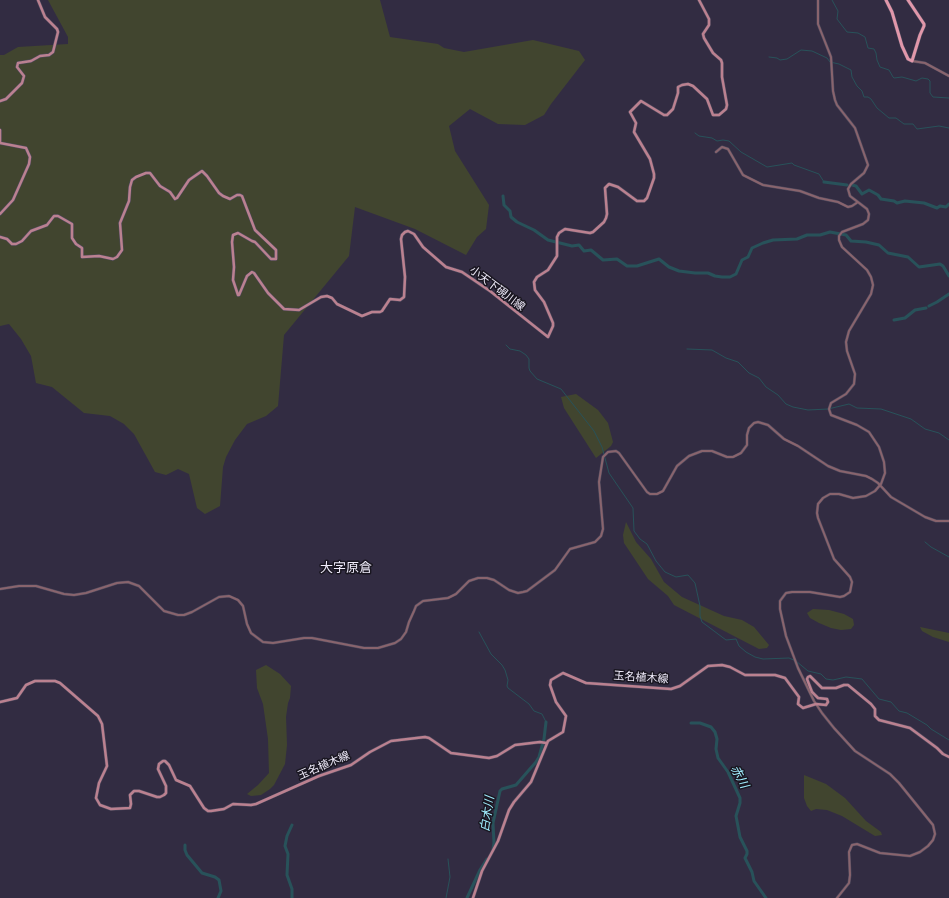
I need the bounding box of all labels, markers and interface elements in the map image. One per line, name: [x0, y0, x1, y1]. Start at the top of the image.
street label: 小天下硯川線: [467, 264, 527, 314]
district label: 大字原倉: [320, 561, 372, 577]
street label: 玉名植木線: [613, 669, 669, 687]
street label: 玉名植木線: [296, 749, 352, 783]
water label: 赤川: [727, 763, 751, 791]
water label: 白木川: [478, 795, 498, 833]

